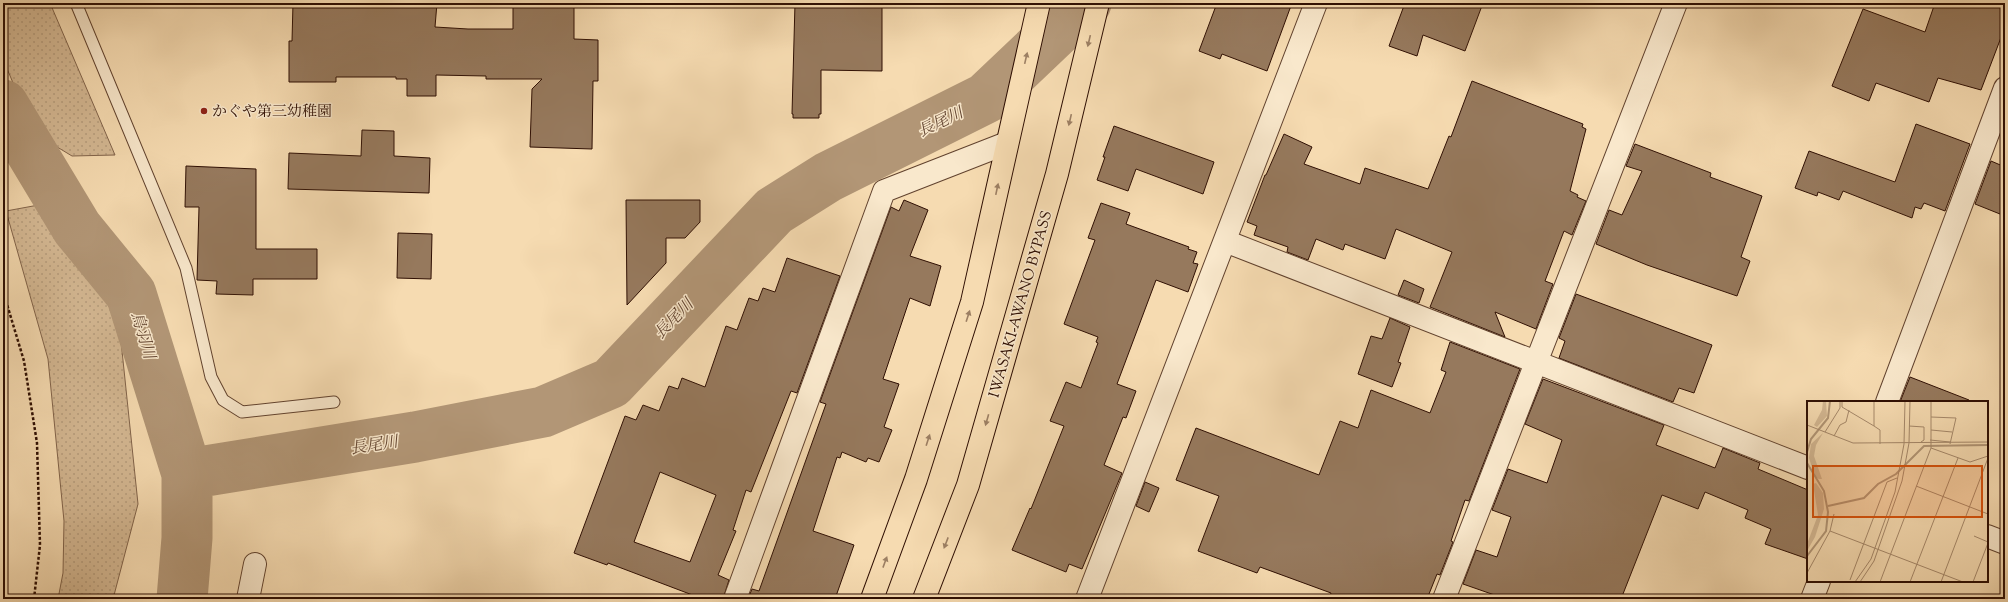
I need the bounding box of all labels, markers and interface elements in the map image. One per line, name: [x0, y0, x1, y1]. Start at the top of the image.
one-way arrow: [1085, 35, 1091, 47]
one-way arrow: [1024, 51, 1030, 64]
place label: かぐや第三幼稚園: [212, 102, 332, 123]
water label: 長尾川: [914, 102, 969, 144]
marker: かぐや第三幼稚園: [199, 106, 209, 116]
one-way arrow: [1067, 114, 1073, 126]
one-way arrow: [994, 183, 1000, 195]
street label: IWASAKI-AWANO BYPASS: [985, 208, 1058, 400]
water label: 長尾川: [650, 293, 701, 345]
water label: 鳥羽川: [124, 309, 160, 364]
one-way arrow: [965, 309, 971, 321]
inset map: [1807, 401, 1988, 582]
one-way arrow: [984, 415, 990, 427]
water label: 長尾川: [349, 431, 402, 462]
one-way arrow: [925, 433, 931, 445]
one-way arrow: [942, 538, 948, 550]
one-way arrow: [883, 556, 889, 568]

